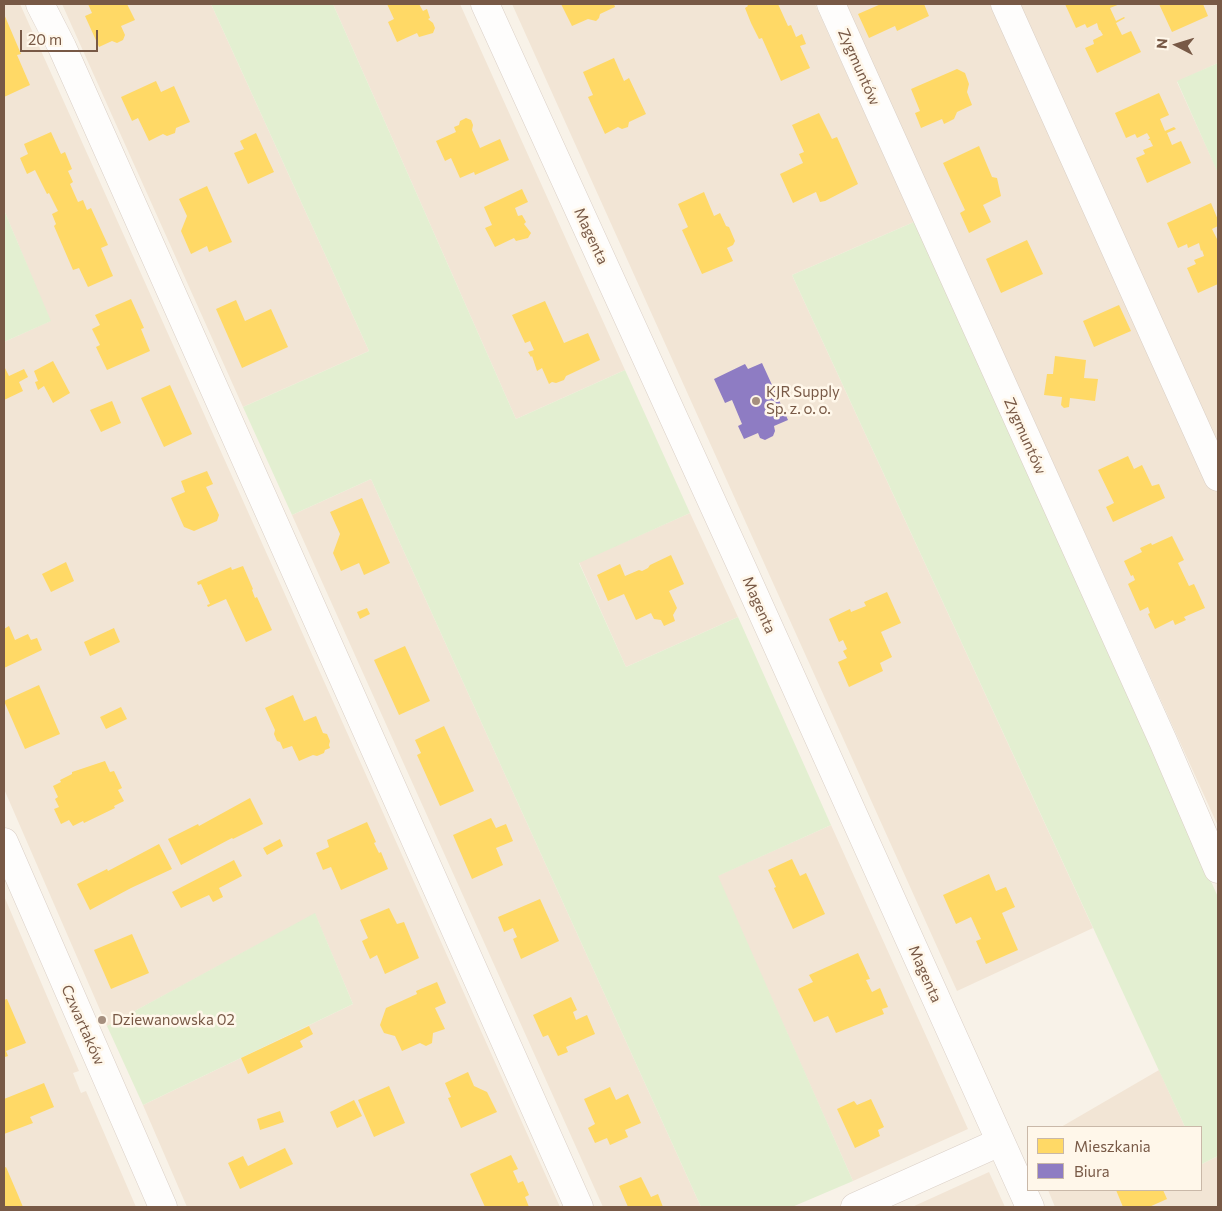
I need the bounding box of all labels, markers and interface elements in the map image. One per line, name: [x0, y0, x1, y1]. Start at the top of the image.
scale bar: [22, 20, 100, 52]
north arrow: [1152, 20, 1202, 70]
street label: Zygmuntów: [834, 26, 884, 108]
text: 20 m: [28, 30, 62, 48]
text: N: [1153, 38, 1170, 50]
street label: Magenta: [570, 205, 612, 267]
place label: KJR Supply Sp. z. o. o.: [766, 383, 840, 418]
marker: KJR Supply Sp. z. o. o.: [750, 395, 762, 407]
street label: Zygmuntów: [1000, 395, 1050, 477]
street label: Magenta: [738, 574, 780, 636]
street label: Magenta: [904, 943, 946, 1005]
street label: Czwartaków: [57, 982, 109, 1068]
place label: Dziewanowska 02: [112, 1011, 235, 1029]
marker: Dziewanowska 02: [96, 1014, 108, 1026]
legend: [1027, 1126, 1202, 1191]
text: Mieszkania: [1074, 1137, 1151, 1155]
text: Biura: [1074, 1162, 1110, 1180]

